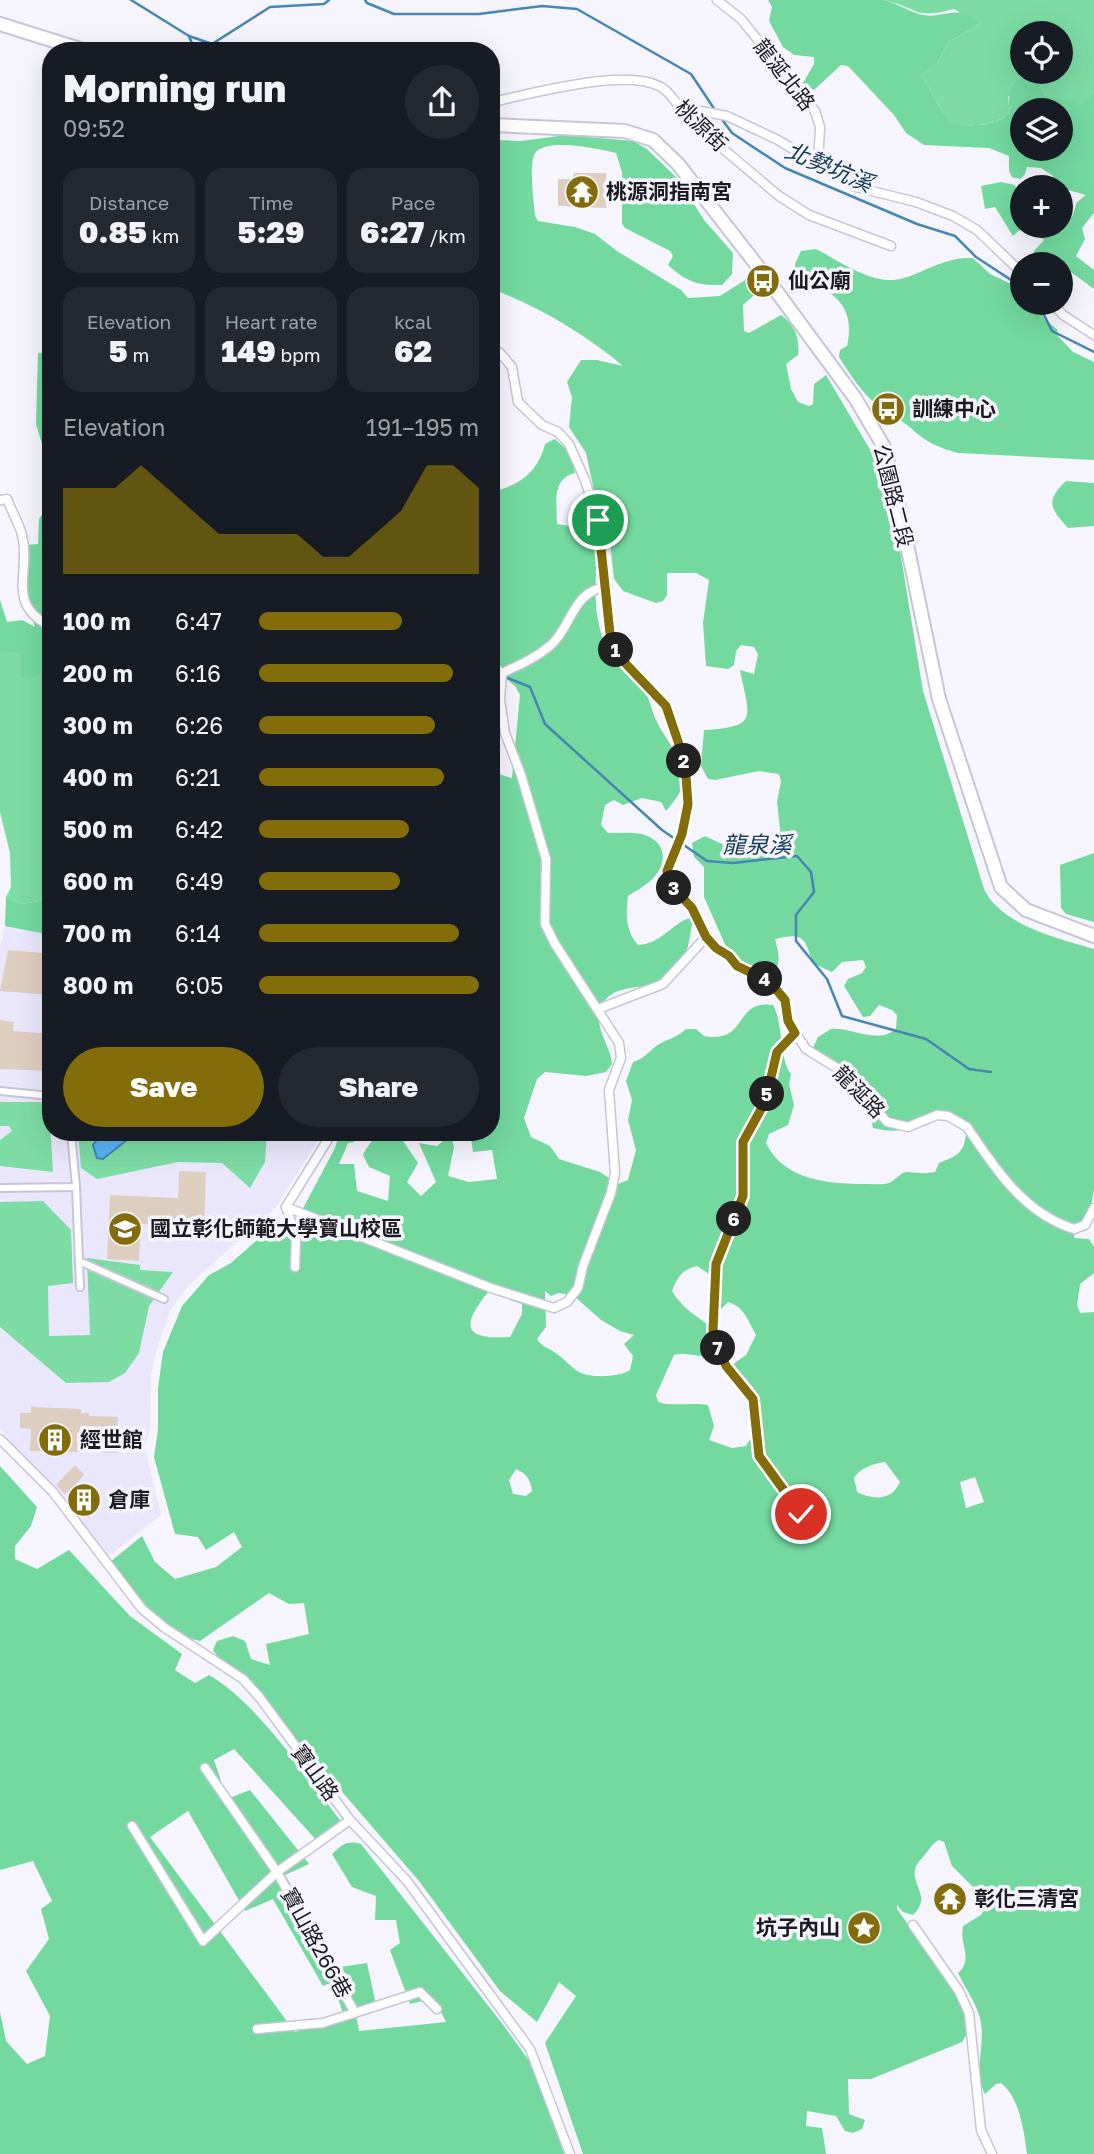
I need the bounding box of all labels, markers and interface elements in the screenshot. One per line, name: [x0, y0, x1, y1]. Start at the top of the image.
map controls: [1010, 21, 1073, 315]
button: locate: [1010, 21, 1073, 84]
street label: 龍涎北路: [749, 33, 821, 115]
text: Morning run: [63, 65, 286, 110]
button: share: [405, 65, 479, 139]
street label: 桃源街: [670, 94, 733, 157]
button: layers: [1010, 98, 1073, 161]
text: 09:52: [63, 114, 125, 142]
water label: 北勢坑溪: [782, 135, 880, 198]
temple icon: 桃源洞指南宮: [563, 173, 601, 211]
button: +: [1010, 175, 1073, 238]
place label: 桃源洞指南宮: [606, 178, 732, 204]
text: Distance: [89, 191, 169, 214]
text: Time: [249, 191, 293, 214]
text: Pace: [391, 191, 435, 214]
text: 0.85: [79, 214, 147, 250]
text: 5:29: [238, 214, 304, 250]
text: 6:27: [360, 214, 425, 250]
text: km: [147, 224, 179, 247]
text: /km: [425, 224, 466, 247]
button: −: [1010, 252, 1073, 315]
bus stop icon: 仙公廟: [744, 262, 782, 300]
place label: 仙公廟: [788, 267, 851, 293]
text: Elevation: [87, 310, 171, 333]
text: Heart rate: [225, 310, 317, 333]
text: kcal: [394, 310, 432, 333]
text: 5: [109, 333, 128, 369]
text: 149: [221, 333, 276, 369]
text: 62: [394, 333, 432, 369]
text: m: [128, 343, 149, 366]
text: bpm: [276, 343, 321, 366]
bus stop icon: 訓練中心: [869, 390, 907, 428]
place label: 訓練中心: [912, 395, 996, 421]
text: Elevation: [63, 413, 165, 441]
text: 191–195 m: [366, 413, 479, 441]
street label: 公園路二段: [869, 442, 919, 550]
pin: [568, 490, 628, 550]
icon: arrive: [579, 501, 617, 539]
text: 100 m: [63, 607, 131, 635]
text: 6:47: [175, 607, 222, 635]
pin: 1: [598, 632, 634, 668]
text: 1: [611, 638, 620, 661]
text: 200 m: [63, 659, 133, 687]
text: 6:16: [175, 659, 221, 687]
text: 300 m: [63, 711, 133, 739]
text: 6:26: [175, 711, 223, 739]
pin: 2: [666, 744, 702, 778]
text: 2: [678, 749, 689, 772]
text: 400 m: [63, 763, 133, 791]
text: 6:21: [175, 763, 220, 791]
text: 500 m: [63, 815, 133, 843]
text: 6:42: [175, 815, 223, 843]
water label: 龍泉溪: [723, 830, 795, 858]
text: 600 m: [63, 867, 133, 895]
text: 6:49: [175, 867, 224, 895]
pin: 3: [656, 870, 692, 906]
text: 3: [668, 876, 679, 899]
text: 700 m: [63, 919, 131, 947]
text: 6:14: [175, 919, 221, 947]
pin: 4: [748, 962, 782, 996]
text: 4: [759, 967, 770, 990]
text: 800 m: [63, 971, 134, 999]
text: 6:05: [175, 971, 223, 999]
button: Save: [63, 1047, 264, 1127]
button: Share: [278, 1047, 479, 1127]
street label: 龍涎路: [828, 1060, 891, 1123]
pin: 5: [750, 1076, 784, 1112]
text: 5: [761, 1082, 772, 1105]
pin: 6: [716, 1202, 752, 1236]
text: 6: [727, 1207, 740, 1230]
school or university icon: 國立彰化師範大學寶山校區: [106, 1210, 144, 1248]
place label: 國立彰化師範大學寶山校區: [150, 1215, 402, 1241]
pin: 7: [700, 1330, 736, 1366]
text: 7: [712, 1336, 723, 1359]
building icon: 經世館: [36, 1421, 74, 1459]
place label: 經世館: [80, 1426, 143, 1452]
building icon: 倉庫: [65, 1481, 103, 1519]
pin: [771, 1484, 831, 1544]
place label: 倉庫: [108, 1486, 150, 1512]
icon: check: [782, 1495, 820, 1533]
street label: 寶山路: [287, 1739, 345, 1806]
temple icon: 彰化三清宮: [931, 1880, 969, 1918]
street label: 寶山路266巷: [276, 1883, 358, 2002]
place label: 彰化三清宮: [974, 1885, 1079, 1911]
place icon: 坑子內山: [845, 1909, 883, 1947]
place label: 坑子內山: [756, 1914, 840, 1940]

